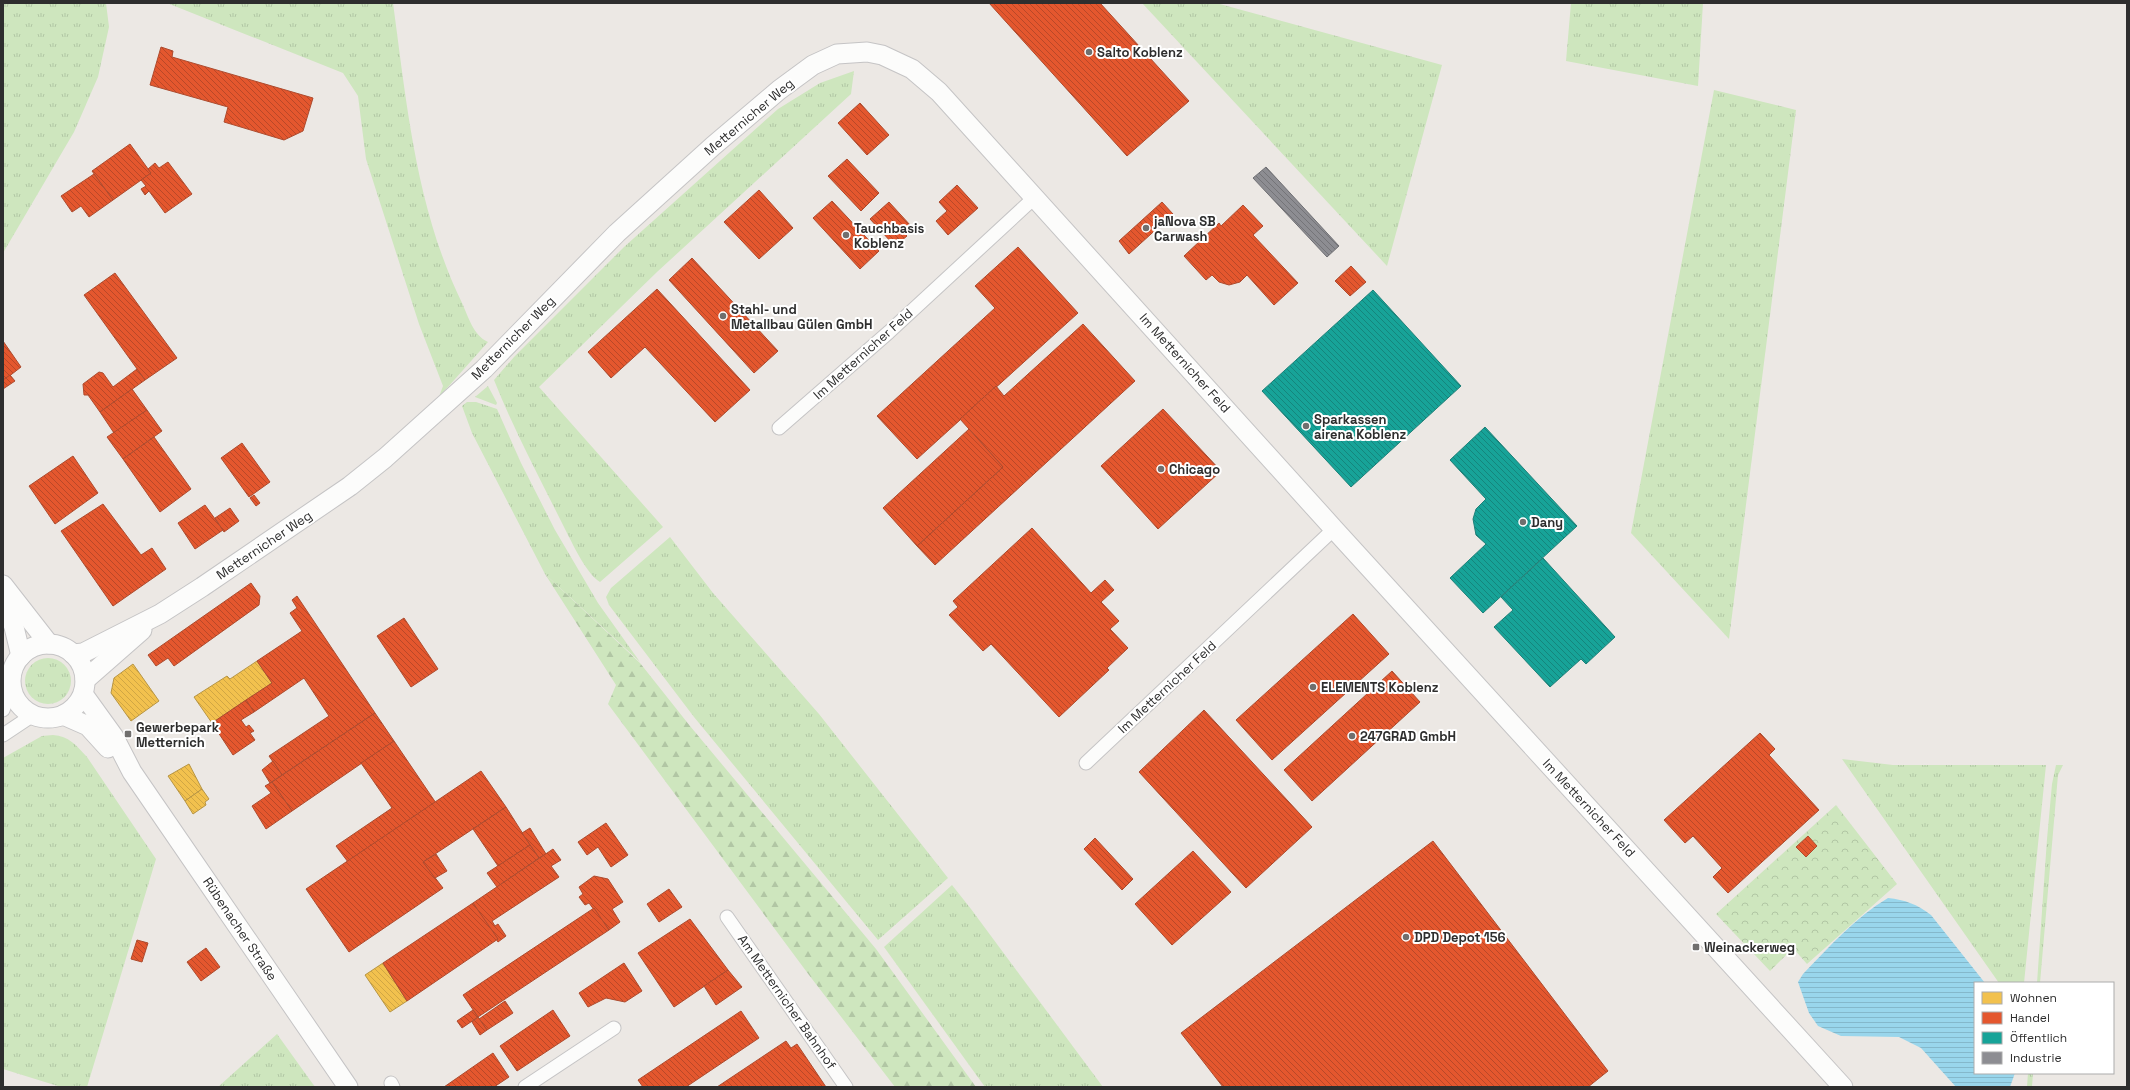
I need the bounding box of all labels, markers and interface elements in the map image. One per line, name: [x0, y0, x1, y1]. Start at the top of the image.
place label: Salto Koblenz: [1097, 44, 1183, 61]
marker: Salto Koblenz: [1084, 47, 1094, 57]
street label: Metternicher Weg: [701, 75, 797, 159]
place label: jaNova SB Carwash: [1153, 213, 1216, 245]
place label: Tauchbasis Koblenz: [854, 220, 925, 252]
marker: jaNova SB Carwash: [1141, 223, 1151, 233]
marker: Tauchbasis Koblenz: [841, 230, 851, 240]
street label: Metternicher Weg: [468, 293, 558, 383]
place label: Stahl- und Metallbau Gülen GmbH: [731, 301, 872, 333]
street label: Im Metternicher Feld: [810, 305, 916, 403]
street label: Im Metternicher Feld: [1136, 310, 1234, 416]
marker: Stahl- und Metallbau Gülen GmbH: [718, 311, 728, 321]
place label: Sparkassen airena Koblenz: [1314, 411, 1406, 443]
marker: Sparkassen airena Koblenz: [1301, 421, 1311, 431]
place label: Chicago: [1169, 461, 1220, 478]
marker: Chicago: [1156, 464, 1166, 474]
street label: Metternicher Weg: [213, 507, 315, 583]
place label: Dany: [1531, 514, 1563, 531]
marker: Dany: [1518, 517, 1528, 527]
street label: Im Metternicher Feld: [1114, 637, 1220, 737]
place label: ELEMENTS Koblenz: [1321, 679, 1439, 696]
marker: ELEMENTS Koblenz: [1308, 682, 1318, 692]
place label: Gewerbepark Metternich: [136, 719, 220, 751]
place label: 247GRAD GmbH: [1360, 728, 1456, 745]
marker: Gewerbepark Metternich: [123, 729, 133, 739]
marker: 247GRAD GmbH: [1347, 731, 1357, 741]
street label: Im Metternicher Feld: [1539, 755, 1639, 861]
street label: Rübenacher Straße: [199, 874, 281, 984]
place label: DPD Depot 156: [1414, 929, 1506, 946]
street label: Am Metternicher Bahnhof: [734, 931, 840, 1073]
marker: DPD Depot 156: [1401, 932, 1411, 942]
place label: Weinackerweg: [1704, 939, 1795, 956]
marker: Weinackerweg: [1691, 942, 1701, 952]
legend: [1974, 982, 2114, 1074]
text: Wohnen: [2010, 990, 2057, 1006]
text: Handel: [2010, 1010, 2050, 1026]
text: Öffentlich: [2010, 1030, 2067, 1046]
text: Industrie: [2010, 1050, 2062, 1066]

